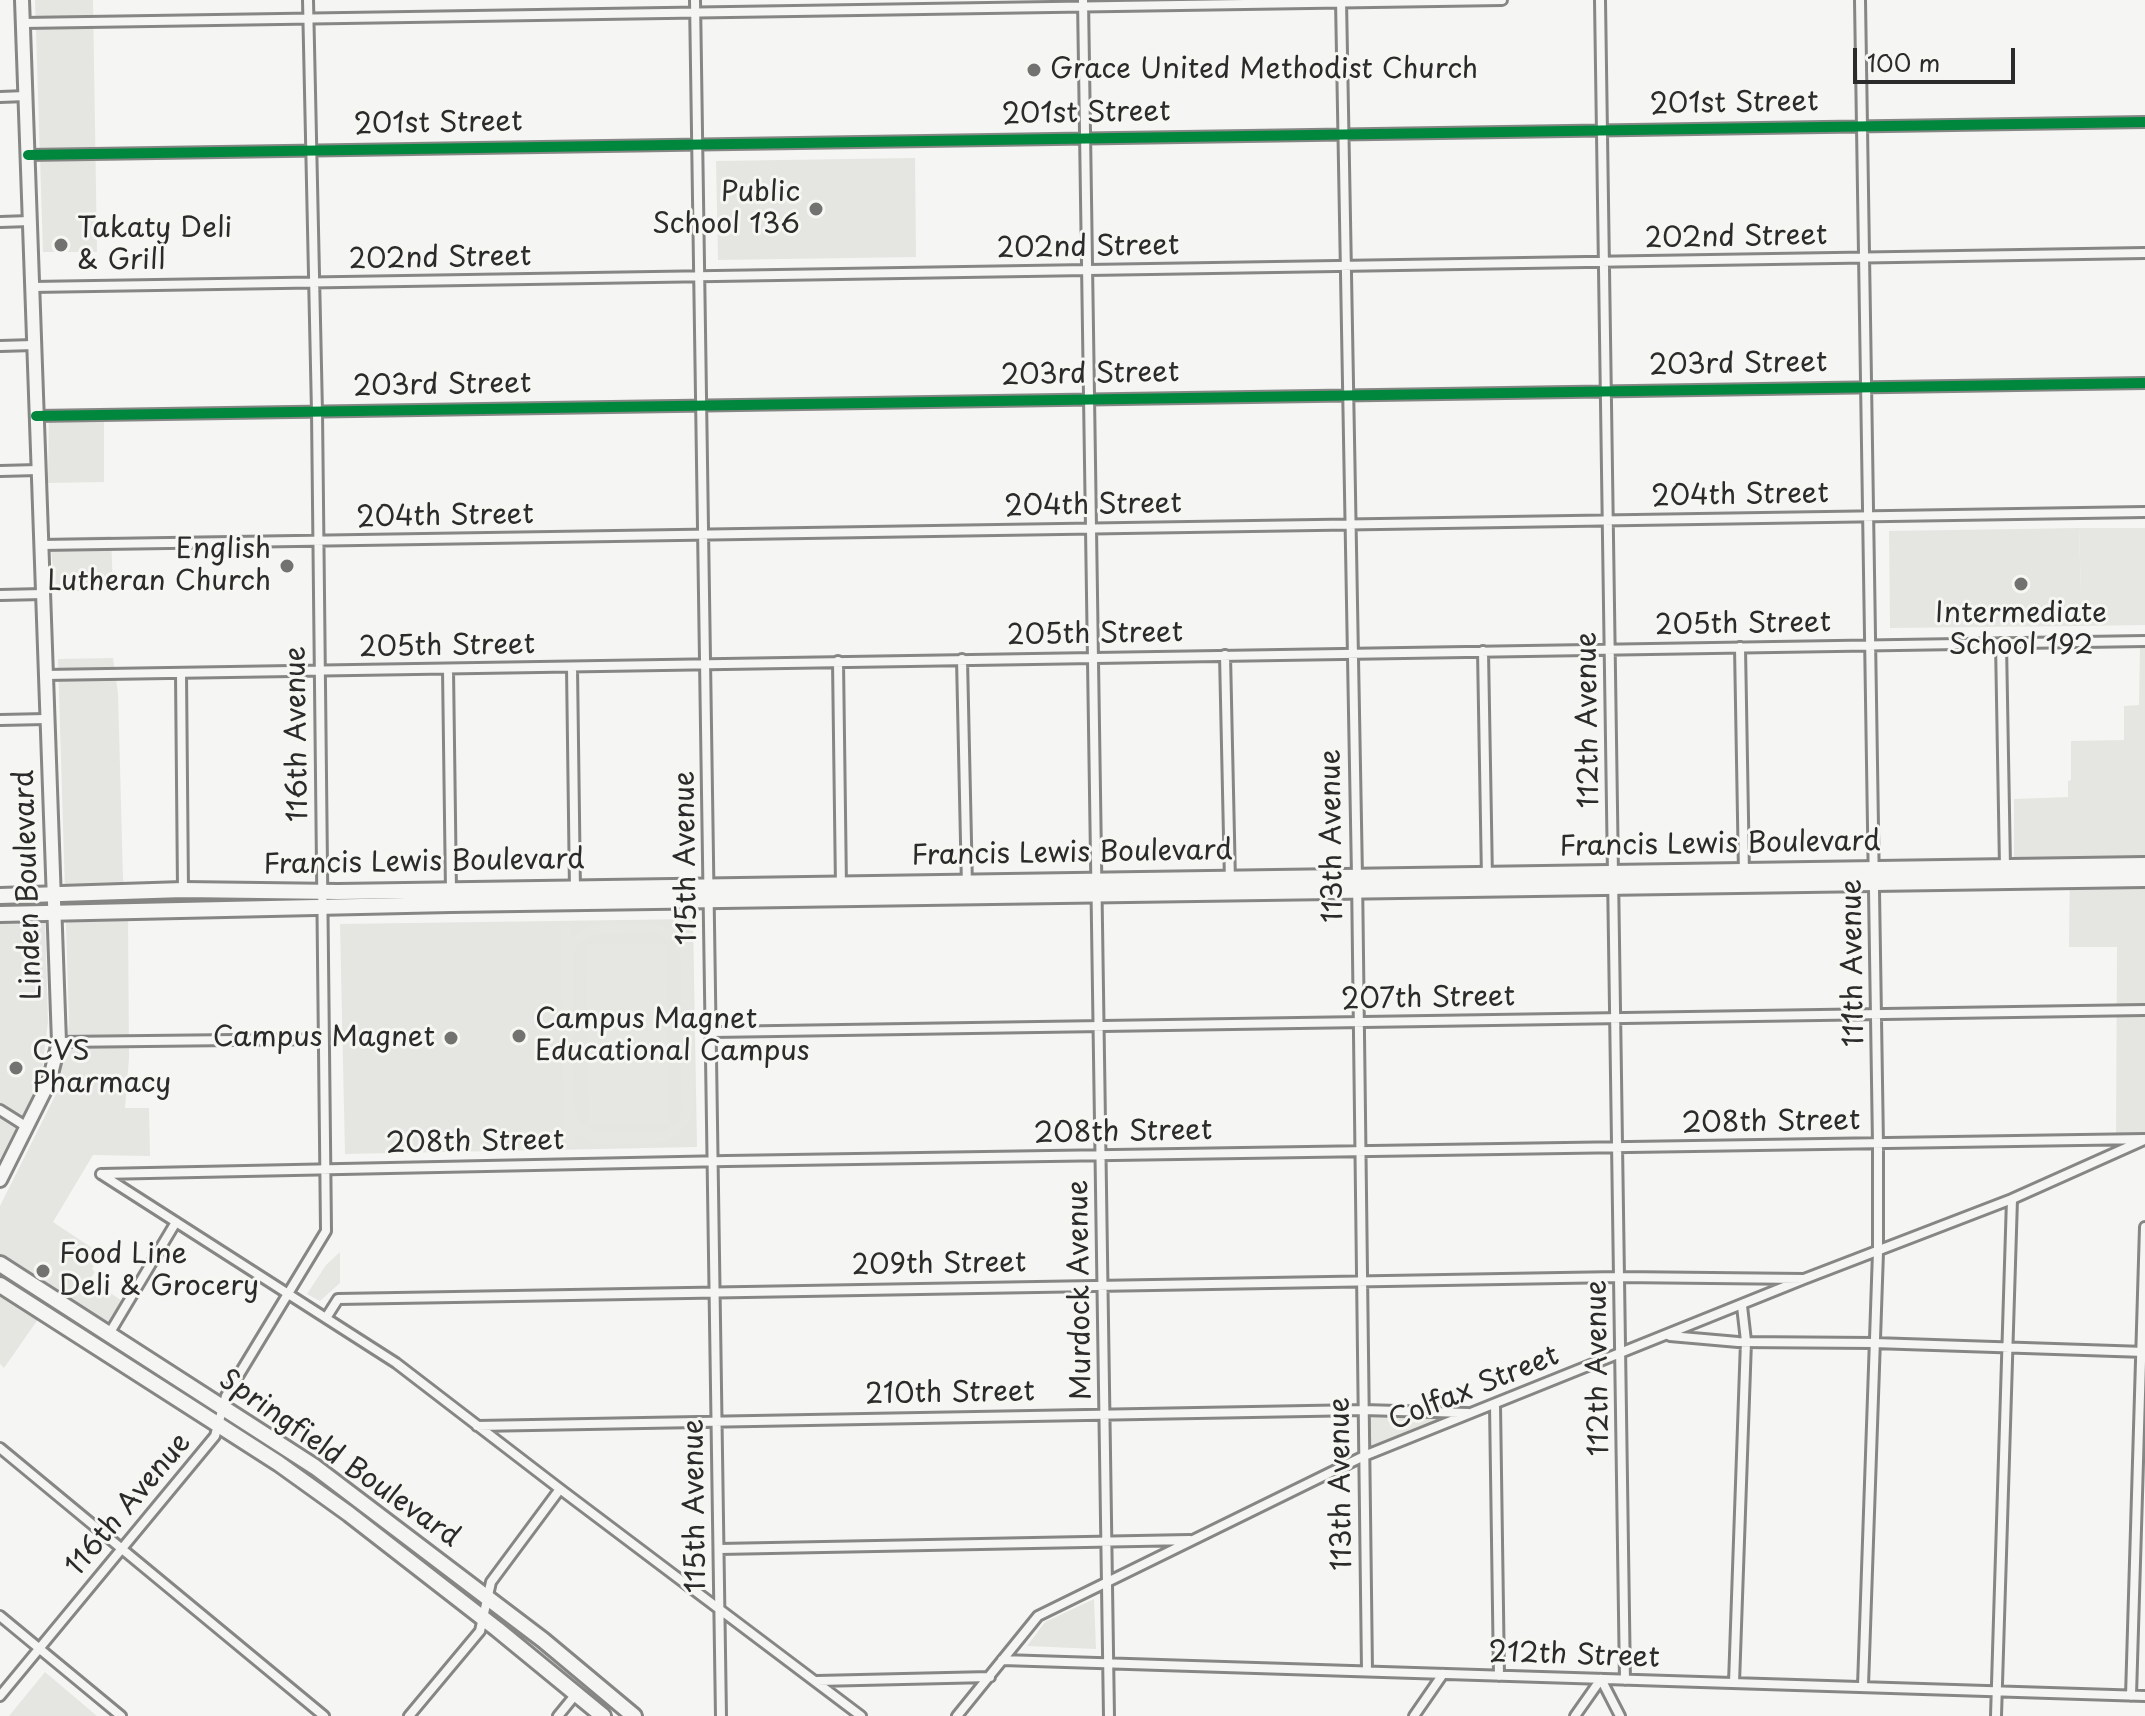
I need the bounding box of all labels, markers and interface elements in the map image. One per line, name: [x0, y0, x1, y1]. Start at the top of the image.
scale bar: [1857, 32, 2019, 82]
text: 100 m: [1867, 44, 1940, 80]
place label: Grace United Methodist Church: [1050, 53, 1478, 87]
marker: Grace United Methodist Church: [1025, 61, 1043, 79]
street label: 201st Street: [1649, 86, 1819, 122]
street label: 201st Street: [1001, 96, 1171, 132]
street label: 201st Street: [353, 106, 523, 142]
place label: Public School 136: [652, 176, 800, 242]
marker: Public School 136: [807, 200, 825, 218]
place label: Takaty Deli & Grill: [77, 212, 232, 278]
street label: 202nd Street: [1644, 220, 1828, 256]
street label: 202nd Street: [996, 230, 1180, 266]
marker: Takaty Deli & Grill: [52, 236, 70, 254]
street label: 202nd Street: [348, 241, 532, 277]
street label: 203rd Street: [1649, 347, 1827, 383]
street label: 203rd Street: [1001, 357, 1179, 393]
street label: 203rd Street: [353, 368, 531, 404]
street label: 204th Street: [1651, 478, 1829, 514]
street label: 204th Street: [1004, 488, 1182, 524]
street label: 204th Street: [356, 499, 534, 535]
place label: English Lutheran Church: [47, 533, 271, 599]
marker: English Lutheran Church: [278, 557, 296, 575]
marker: Intermediate School 192: [2012, 575, 2030, 593]
place label: Intermediate School 192: [1935, 597, 2107, 663]
street label: 205th Street: [1655, 607, 1831, 643]
street label: 205th Street: [1007, 617, 1183, 653]
street label: 205th Street: [359, 629, 535, 665]
street label: 112th Avenue: [1571, 632, 1607, 808]
street label: 116th Avenue: [280, 646, 316, 822]
street label: 113th Avenue: [1315, 749, 1351, 923]
street label: Linden Boulevard: [8, 769, 50, 1001]
street label: 115th Avenue: [669, 771, 705, 945]
street label: Francis Lewis Boulevard: [1559, 825, 1881, 865]
street label: Francis Lewis Boulevard: [911, 834, 1233, 874]
street label: Francis Lewis Boulevard: [263, 843, 585, 883]
street label: 111th Avenue: [1836, 879, 1872, 1047]
street label: 207th Street: [1341, 981, 1515, 1017]
place label: Campus Magnet Educational Campus: [535, 1003, 809, 1069]
place label: Campus Magnet: [213, 1021, 435, 1055]
marker: Campus Magnet Educational Campus: [510, 1027, 528, 1045]
marker: Campus Magnet: [442, 1029, 460, 1047]
place label: CVS Pharmacy: [32, 1035, 171, 1101]
marker: CVS Pharmacy: [7, 1059, 25, 1077]
street label: 208th Street: [1681, 1105, 1861, 1141]
street label: 208th Street: [1033, 1115, 1213, 1151]
street label: 208th Street: [385, 1125, 565, 1161]
street label: Murdock Avenue: [1062, 1180, 1100, 1400]
place label: Food Line Deli & Grocery: [59, 1238, 259, 1304]
street label: 209th Street: [851, 1247, 1027, 1283]
marker: Food Line Deli & Grocery: [34, 1262, 52, 1280]
street label: 112th Avenue: [1581, 1280, 1617, 1456]
street label: Colfax Street: [1384, 1340, 1564, 1438]
street label: Springfield Boulevard: [212, 1363, 466, 1555]
street label: 210th Street: [865, 1376, 1035, 1412]
street label: 113th Avenue: [1324, 1397, 1360, 1571]
street label: 115th Avenue: [678, 1419, 714, 1593]
street label: 116th Avenue: [60, 1427, 198, 1583]
street label: 212th Street: [1488, 1636, 1660, 1676]

